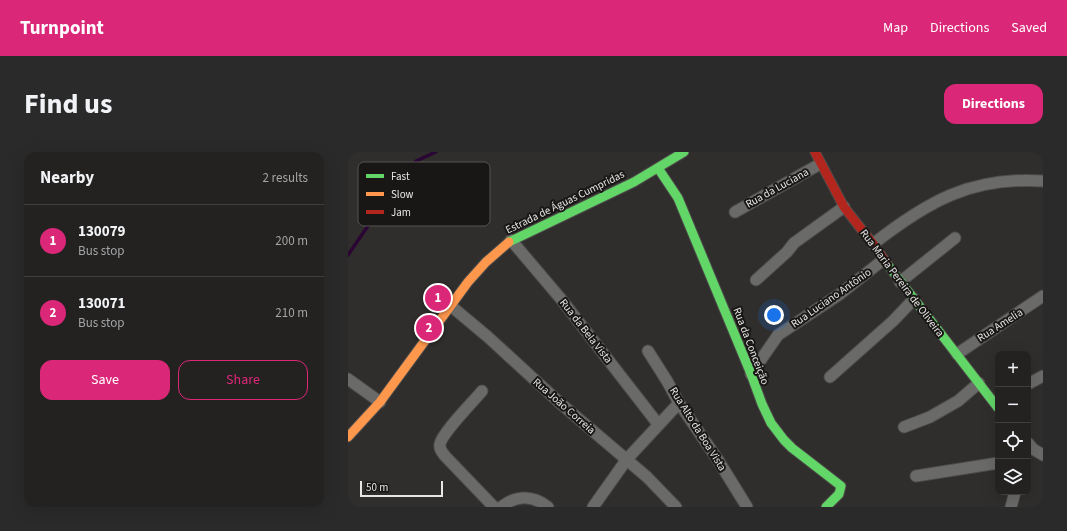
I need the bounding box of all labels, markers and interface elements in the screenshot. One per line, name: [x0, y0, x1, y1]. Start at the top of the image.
text: Turnpoint: [20, 15, 104, 42]
text: Map: [883, 18, 908, 38]
text: Directions: [930, 18, 989, 38]
text: Saved: [1011, 18, 1047, 38]
text: Find us: [24, 84, 112, 124]
button: Directions: [944, 84, 1043, 124]
legend: [358, 162, 490, 226]
street label: Rua da Luciana: [743, 164, 811, 212]
text: Nearby: [40, 166, 94, 190]
street label: Estrada de Águas Cumpridas: [503, 166, 627, 237]
text: 2 results: [263, 169, 308, 187]
text: Fast: [391, 169, 410, 184]
text: Slow: [391, 187, 414, 202]
text: Jam: [391, 205, 411, 220]
text: 130079: [78, 221, 126, 242]
street label: Rua Maria Pereira de Oliveira: [856, 226, 948, 340]
text: 1: [50, 232, 56, 250]
text: 200 m: [275, 232, 308, 250]
text: Bus stop: [78, 242, 124, 260]
street label: Rua Luciano Antônio: [788, 265, 874, 331]
pin: 1: [425, 283, 451, 313]
text: 130071: [78, 293, 126, 314]
street label: Rua da Bela Vista: [556, 296, 616, 366]
text: 2: [50, 304, 56, 322]
text: 210 m: [275, 304, 308, 322]
street label: Rua da Conceição: [729, 305, 773, 387]
your location: [764, 305, 784, 325]
street label: Rua Amelia: [974, 305, 1026, 345]
pin: 2: [416, 313, 442, 343]
text: Bus stop: [78, 314, 124, 332]
map controls: [995, 351, 1031, 495]
button: +: [995, 351, 1031, 387]
button: Save: [40, 360, 170, 400]
button: Share: [178, 360, 308, 400]
street label: Rua João Correia: [530, 375, 598, 437]
street label: Rua Alto da Boa Vista: [666, 384, 730, 474]
button: −: [995, 387, 1031, 423]
button: locate: [995, 423, 1031, 459]
button: layers: [995, 459, 1031, 495]
scale bar: [360, 479, 443, 498]
text: 50 m: [366, 480, 388, 495]

